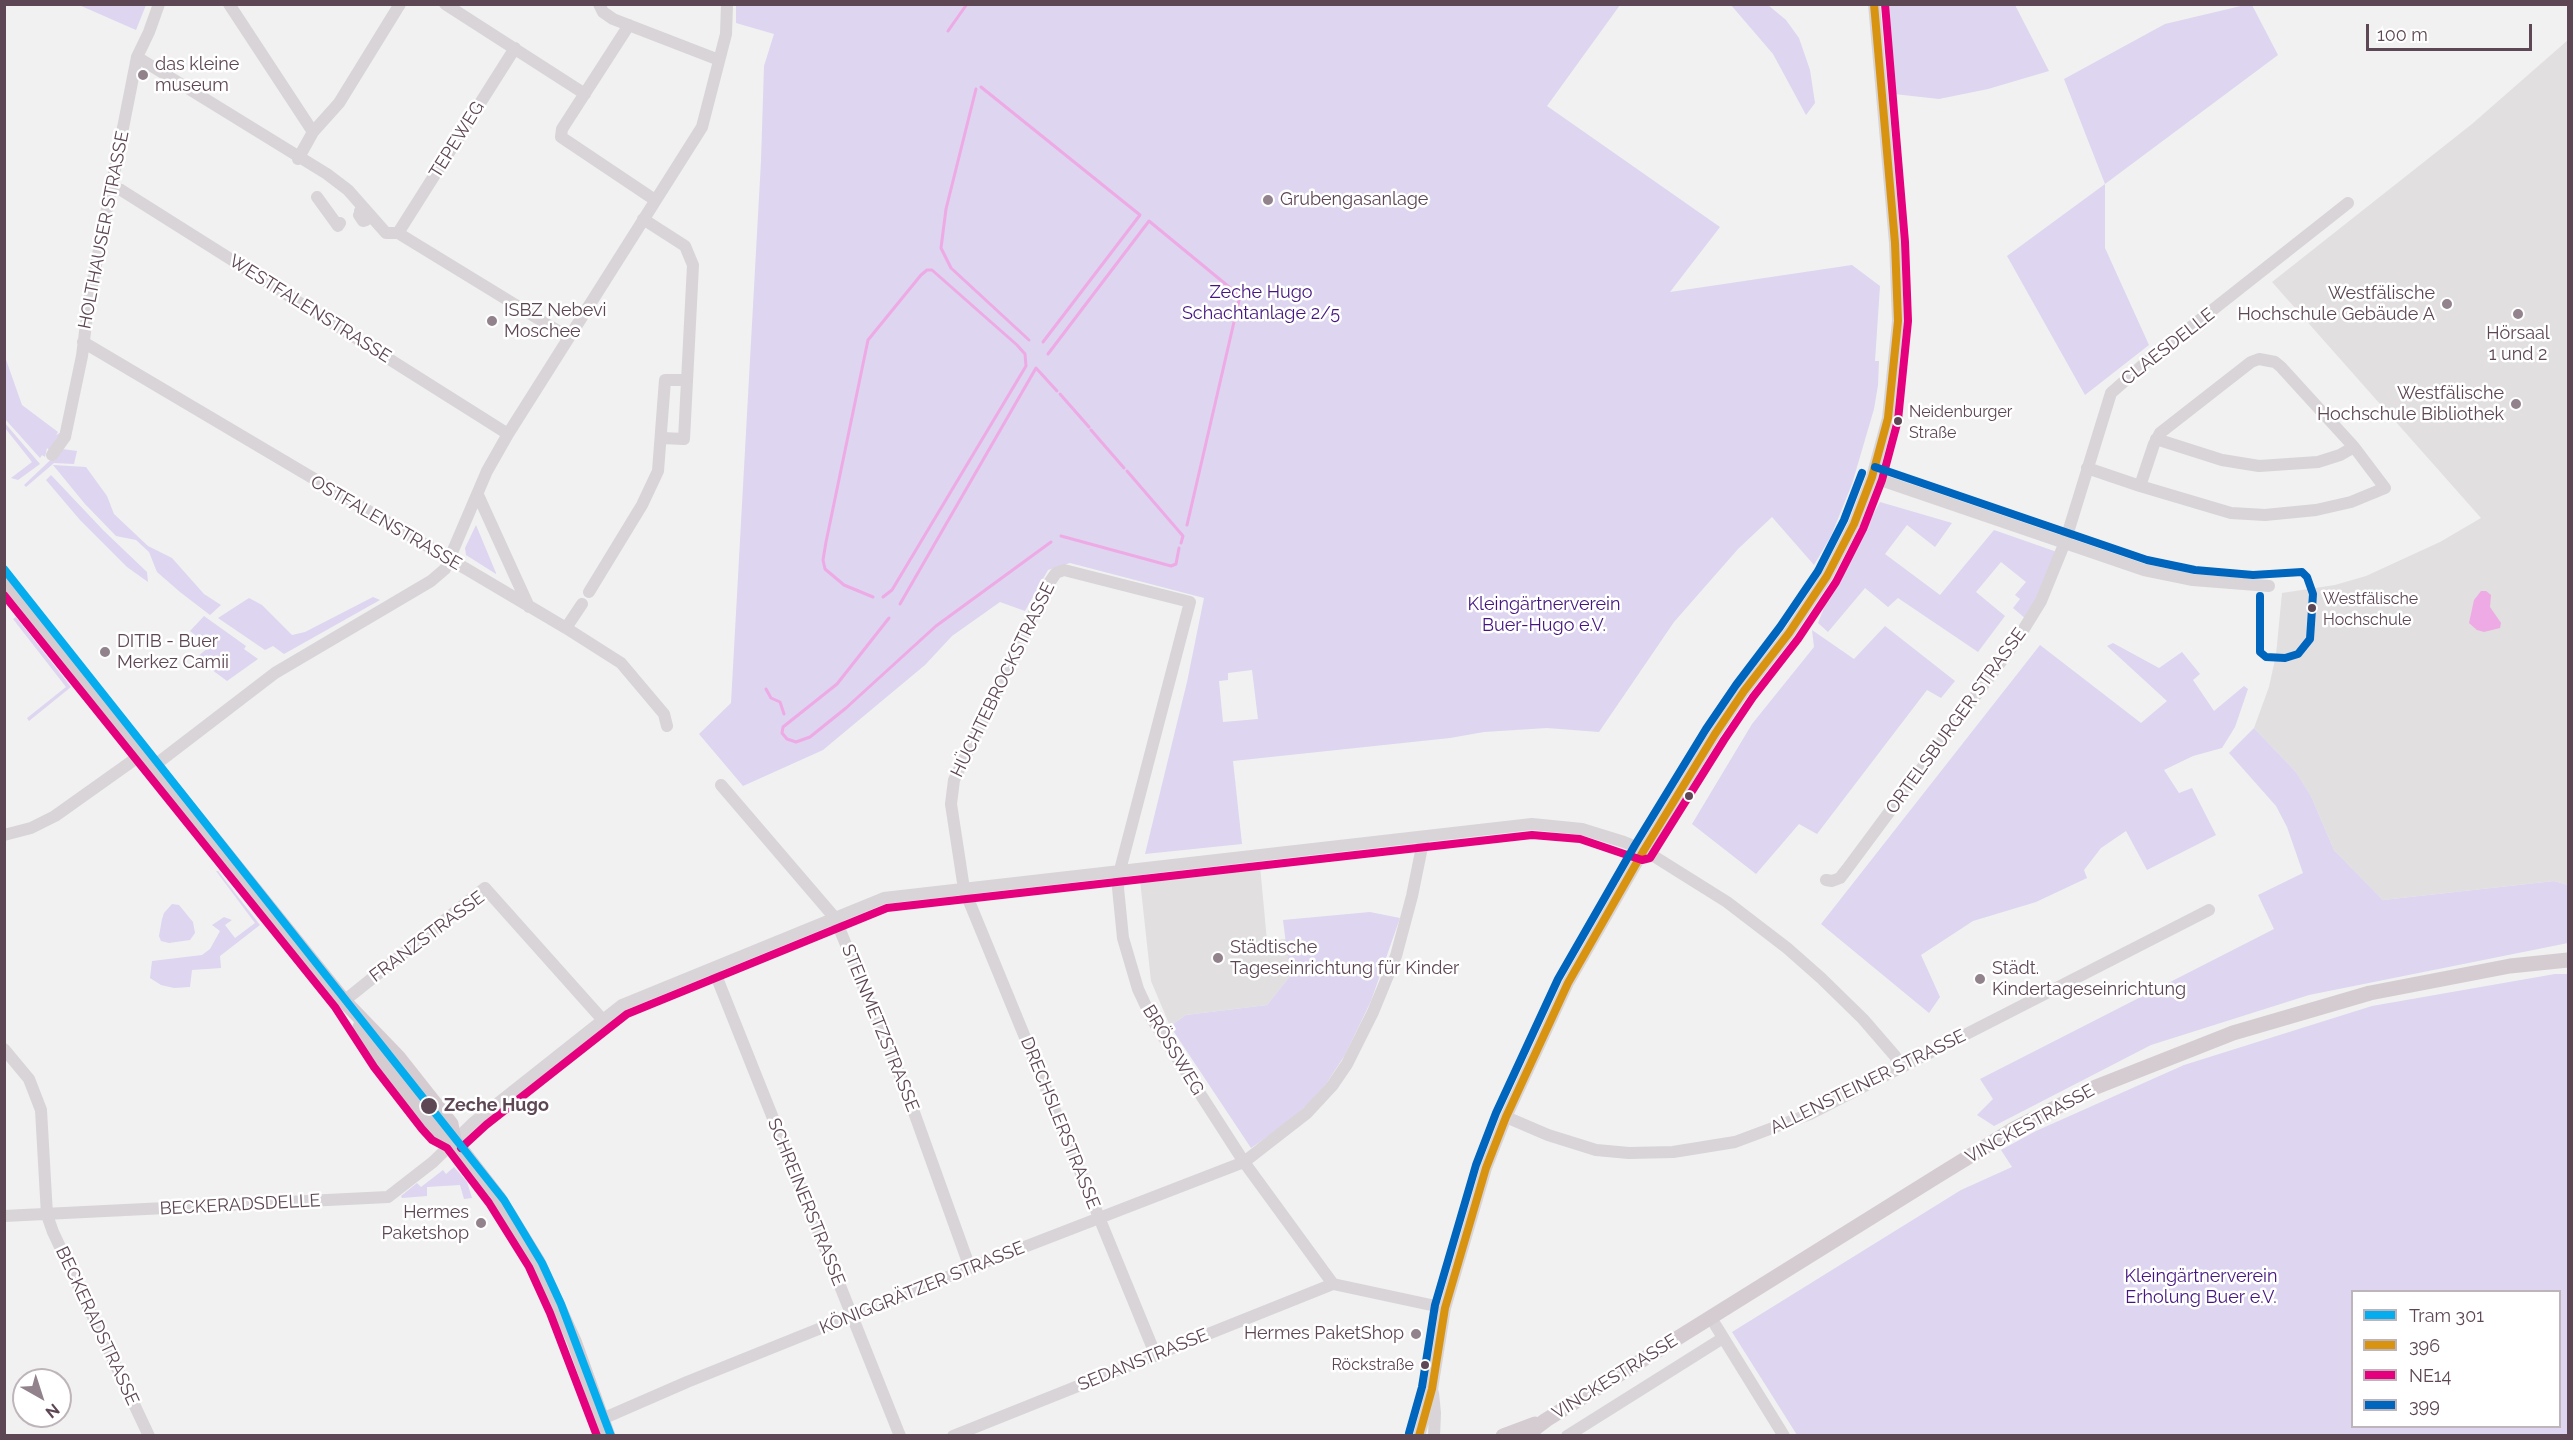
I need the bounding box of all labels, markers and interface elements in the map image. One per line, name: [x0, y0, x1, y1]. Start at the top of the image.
scale bar: [2369, 12, 2536, 50]
text: 100 m: [2377, 24, 2428, 45]
place label: das kleine museum: [155, 54, 239, 97]
marker: das kleine museum: [136, 68, 150, 82]
street label: TEPEWEG: [425, 98, 489, 182]
street label: HOLTHAUSER STRASSE: [74, 129, 134, 331]
place label: Grubengasanlage: [1280, 189, 1428, 211]
marker: Grubengasanlage: [1261, 193, 1275, 207]
street label: WESTFALENSTRASSE: [225, 250, 395, 368]
park label: Zeche Hugo Schachtanlage 2/5: [1182, 282, 1340, 324]
place label: Westfälische Hochschule Gebäude A: [2237, 283, 2435, 326]
marker: Westfälische Hochschule Gebäude A: [2440, 297, 2454, 311]
place label: ISBZ Nebevi Moschee: [504, 300, 607, 342]
street label: CLAESDELLE: [2117, 304, 2219, 390]
marker: Hörsaal 1 und 2: [2511, 307, 2525, 321]
marker: ISBZ Nebevi Moschee: [485, 314, 499, 328]
place label: Hörsaal 1 und 2: [2486, 323, 2550, 366]
place label: Westfälische Hochschule Bibliothek: [2317, 383, 2504, 426]
marker: Westfälische Hochschule Bibliothek: [2509, 397, 2523, 411]
place label: Neidenburger Straße: [1909, 402, 2012, 440]
marker: Neidenburger Straße: [1892, 415, 1904, 427]
street label: OSTFALENSTRASSE: [307, 471, 465, 575]
street label: HÜCHTEBROCKSTRASSE: [946, 579, 1060, 781]
place label: Westfälische Hochschule: [2323, 589, 2418, 627]
park label: Kleingärtnerverein Buer-Hugo e.V.: [1468, 594, 1620, 636]
marker: Westfälische Hochschule: [2306, 602, 2318, 614]
street label: ORTELSBURGER STRASSE: [1881, 624, 2031, 818]
place label: DITIB - Buer Merkez Camii: [117, 631, 229, 674]
marker: DITIB - Buer Merkez Camii: [98, 645, 112, 659]
unlabelled marker: [1683, 790, 1695, 802]
street label: FRANZSTRASSE: [365, 887, 489, 987]
place label: Städtische Tageseinrichtung für Kinder: [1230, 937, 1459, 980]
street label: STEINMETZSTRASSE: [837, 941, 923, 1115]
marker: Städtische Tageseinrichtung für Kinder: [1211, 951, 1225, 965]
place label: Städt. Kindertageseinrichtung: [1992, 958, 2186, 1000]
marker: Städt. Kindertageseinrichtung: [1973, 972, 1987, 986]
street label: BRÖSSWEG: [1138, 1001, 1208, 1099]
street label: ALLENSTEINER STRASSE: [1767, 1025, 1969, 1139]
street label: DRECHSLERSTRASSE: [1016, 1034, 1104, 1212]
street label: VINCKESTRASSE: [1962, 1080, 2098, 1168]
place label: Zeche Hugo: [444, 1095, 549, 1117]
marker: Zeche Hugo: [419, 1096, 439, 1116]
street label: SCHREINERSTRASSE: [763, 1115, 849, 1289]
street label: BECKERADSDELLE: [159, 1190, 321, 1220]
place label: Hermes Paketshop: [382, 1202, 469, 1244]
marker: Hermes Paketshop: [474, 1216, 488, 1230]
street label: KÖNIGGRÄTZER STRASSE: [816, 1237, 1028, 1339]
street label: BECKERADSTRASSE: [51, 1243, 143, 1409]
park label: Kleingärtnerverein Erholung Buer e.V.: [2125, 1266, 2277, 1308]
legend: [2351, 1290, 2561, 1428]
text: Tram 301: [2409, 1305, 2484, 1326]
place label: Hermes PaketShop: [1244, 1323, 1404, 1345]
street label: SEDANSTRASSE: [1075, 1324, 1211, 1396]
marker: Hermes PaketShop: [1409, 1327, 1423, 1341]
street label: VINCKESTRASSE: [1548, 1330, 1682, 1424]
text: 396: [2409, 1335, 2440, 1356]
place label: Röckstraße: [1331, 1355, 1414, 1375]
marker: Röckstraße: [1419, 1359, 1431, 1371]
text: NE14: [2409, 1365, 2451, 1386]
north arrow: [12, 1368, 72, 1428]
text: 399: [2409, 1395, 2440, 1416]
text: N: [42, 1400, 63, 1422]

